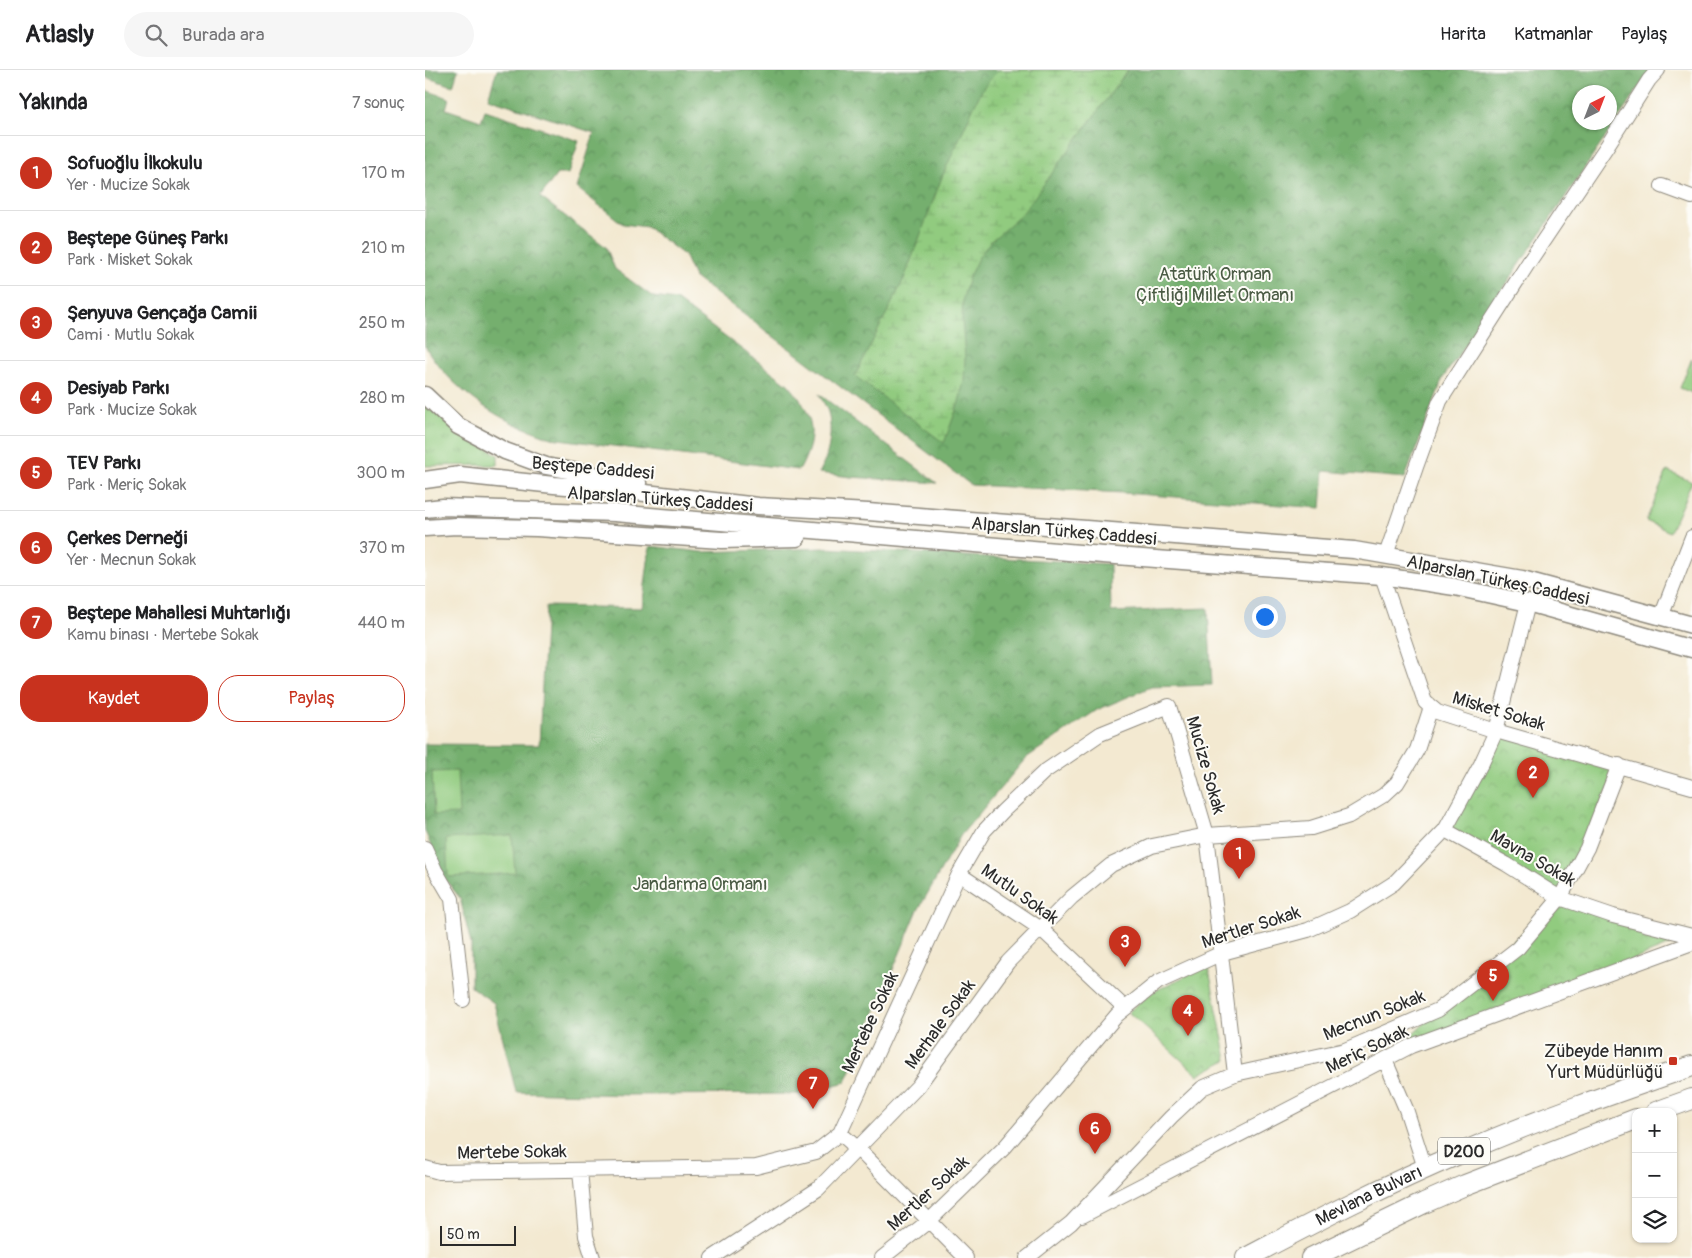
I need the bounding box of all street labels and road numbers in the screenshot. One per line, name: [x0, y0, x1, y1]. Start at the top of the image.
street label: Beştepe Caddesi: [531, 452, 655, 485]
street label: Alparslan Türkeş Caddesi: [566, 482, 754, 517]
street label: Alparslan Türkeş Caddesi: [970, 512, 1158, 551]
street label: Alparslan Türkeş Caddesi: [1405, 550, 1591, 611]
street label: Misket Sokak: [1449, 686, 1549, 737]
street label: Mucize Sokak: [1181, 713, 1231, 817]
street label: Mavna Sokak: [1486, 825, 1580, 892]
street label: Mutlu Sokak: [976, 859, 1064, 930]
street label: Mertler Sokak: [1199, 901, 1304, 954]
street label: Mertebe Sokak: [837, 967, 904, 1077]
street label: Merhale Sokak: [900, 974, 981, 1074]
street label: Mecnun Sokak: [1320, 984, 1429, 1046]
street label: Meriç Sokak: [1322, 1019, 1413, 1079]
road number: D200: [1438, 1138, 1490, 1164]
street label: Mertebe Sokak: [457, 1140, 567, 1165]
street label: Mertler Sokak: [883, 1150, 974, 1236]
street label: Mevlana Bulvarı: [1312, 1160, 1426, 1232]

